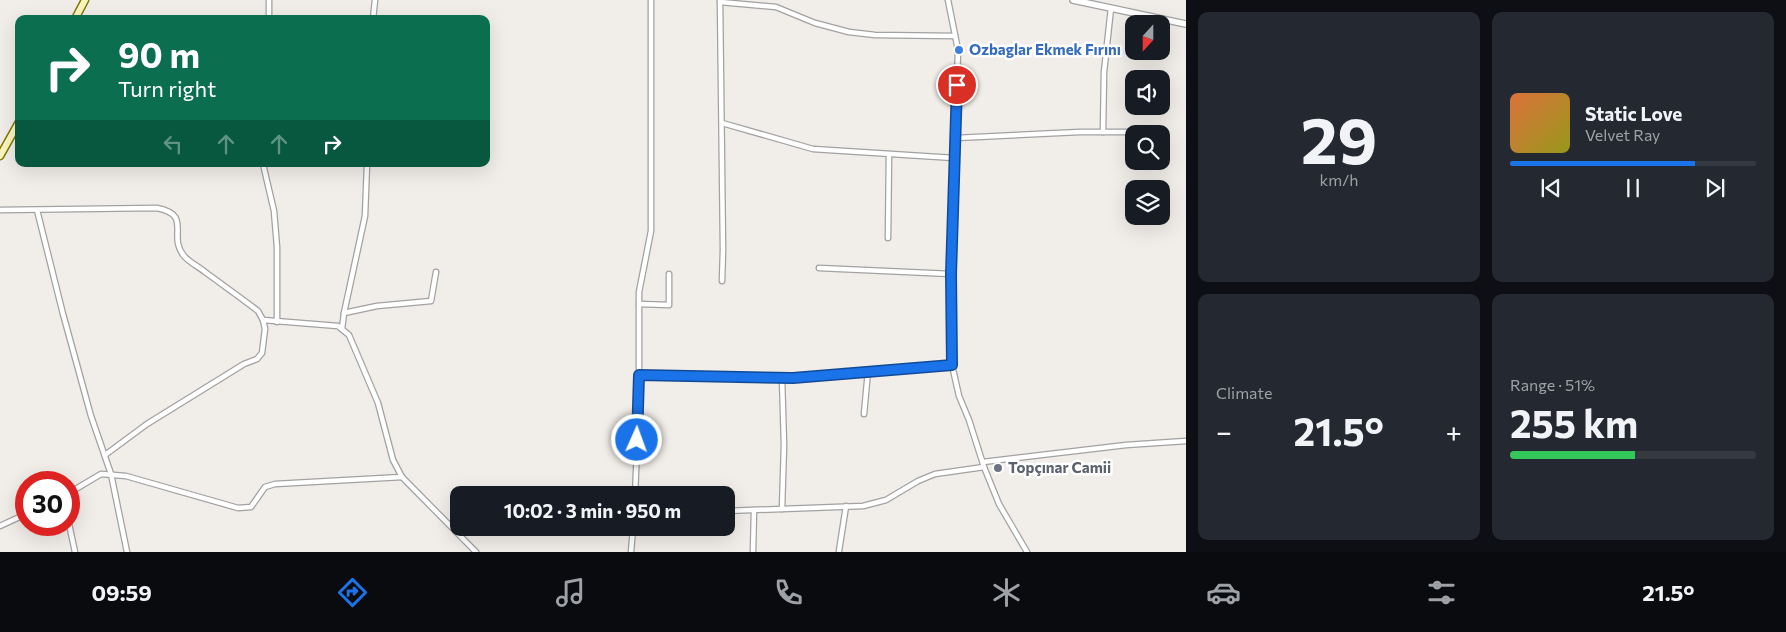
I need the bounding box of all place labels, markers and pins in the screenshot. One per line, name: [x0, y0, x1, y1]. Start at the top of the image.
place label: Ozbaglar Ekmek Fırını: [969, 40, 1121, 58]
marker: Ozbaglar Ekmek Fırını: [953, 44, 965, 56]
pin: [936, 64, 978, 106]
place label: Topçınar Camii: [1008, 458, 1111, 476]
marker: Topçınar Camii: [992, 462, 1004, 474]

